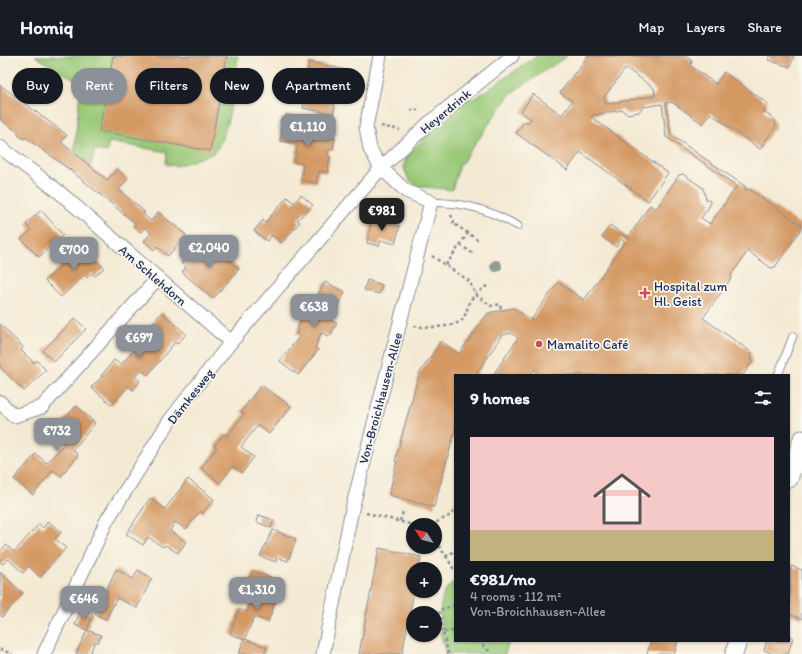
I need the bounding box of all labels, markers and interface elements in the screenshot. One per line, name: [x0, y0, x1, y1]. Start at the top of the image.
text: Homiq: [20, 16, 73, 39]
text: Map: [639, 19, 664, 36]
text: Layers: [686, 19, 725, 36]
text: Share: [747, 19, 782, 36]
chip: Buy: [12, 68, 63, 104]
chip: Rent: [71, 68, 127, 104]
chip: Filters: [135, 68, 202, 104]
chip: New: [210, 68, 264, 104]
chip: Apartment: [272, 68, 365, 104]
street label: Heyerdrink: [417, 86, 474, 137]
pin: €1,110: [275, 114, 341, 148]
text: €1,110: [290, 119, 326, 134]
pin: €981: [358, 198, 406, 232]
text: €981: [368, 203, 396, 218]
pin: €2,040: [176, 235, 242, 269]
pin: €700: [50, 237, 98, 271]
text: €2,040: [188, 240, 230, 255]
text: €700: [59, 242, 89, 257]
street label: Am Schlehdorn: [116, 242, 190, 309]
place label: Hospital zum Hl. Geist: [654, 279, 728, 309]
marker: Hospital zum Hl. Geist: [639, 287, 651, 299]
pin: €638: [290, 294, 338, 328]
text: €638: [300, 299, 328, 314]
pin: €697: [115, 325, 163, 359]
text: €697: [125, 330, 153, 345]
street label: Von-Broichhausen-Allee: [356, 331, 405, 466]
place label: Mamalito Café: [547, 337, 628, 352]
marker: Mamalito Café: [534, 339, 544, 349]
street label: Dämkesweg: [164, 365, 217, 427]
icon: filters: [752, 387, 774, 409]
text: 9 homes: [470, 388, 530, 408]
pin: €732: [33, 418, 81, 452]
text: €732: [43, 423, 71, 438]
icon: home: [586, 463, 658, 535]
north arrow: [406, 518, 442, 554]
map controls: [406, 518, 442, 642]
button: +: [406, 562, 442, 598]
text: €981/mo: [470, 569, 536, 589]
pin: €1,310: [224, 577, 290, 611]
text: €1,310: [238, 582, 276, 597]
pin: €646: [60, 586, 108, 620]
text: 4 rooms · 112 m²: [470, 589, 561, 604]
text: €646: [70, 591, 99, 606]
text: Von-Broichhausen-Allee: [470, 604, 606, 619]
button: −: [406, 606, 442, 642]

